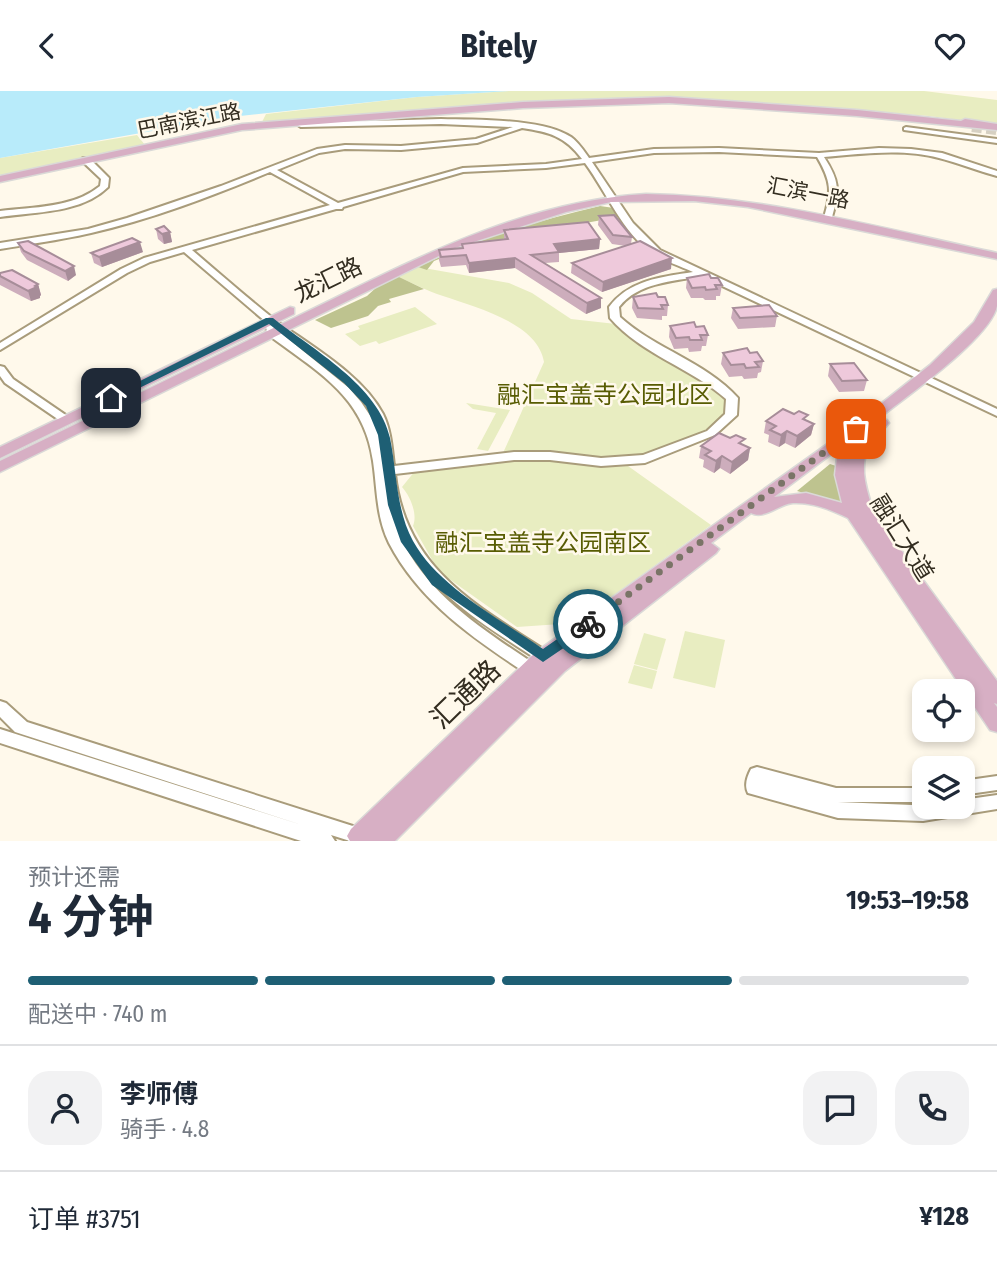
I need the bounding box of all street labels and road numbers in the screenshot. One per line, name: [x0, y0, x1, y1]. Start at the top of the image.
street label: 巴南滨江路: [135, 98, 243, 144]
street label: 汇滨一路: [764, 172, 852, 214]
street label: 龙汇路: [290, 252, 366, 308]
street label: 融汇大道: [865, 490, 939, 586]
street label: 汇通路: [424, 653, 507, 735]

